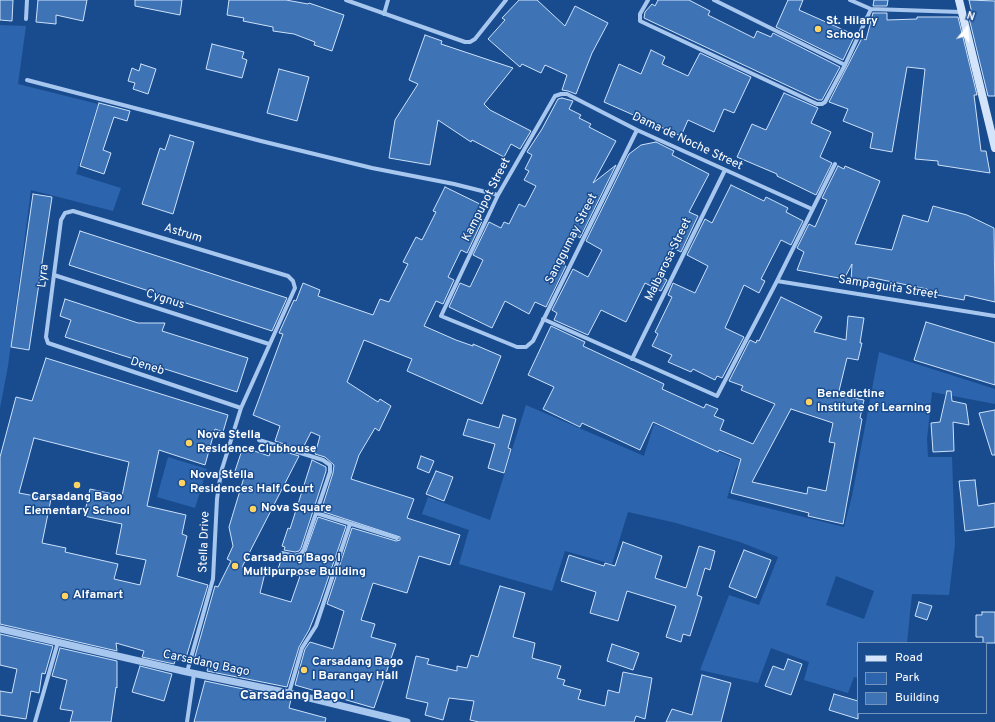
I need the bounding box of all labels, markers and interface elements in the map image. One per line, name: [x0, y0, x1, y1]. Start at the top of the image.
north arrow: [947, 8, 987, 48]
text: N: [965, 9, 977, 24]
place label: St. Hilary School: [826, 15, 878, 43]
marker: St. Hilary School: [813, 24, 823, 34]
street label: Dama de Noche Street: [629, 110, 745, 174]
street label: Kampupot Street: [460, 156, 514, 244]
street label: Sanggumay Street: [543, 191, 601, 287]
street label: Malbarosa Street: [643, 216, 695, 304]
street label: Astrum: [162, 221, 204, 247]
street label: Lyra: [35, 263, 53, 289]
street label: Sampaguita Street: [837, 273, 939, 303]
street label: Cygnus: [144, 287, 186, 313]
street label: Deneb: [128, 355, 166, 379]
place label: Benedictine Institute of Learning: [817, 388, 931, 416]
marker: Benedictine Institute of Learning: [804, 397, 814, 407]
place label: Nova Stella Residence Clubhouse: [197, 429, 316, 457]
marker: Nova Stella Residence Clubhouse: [184, 438, 194, 448]
place label: Nova Stella Residences Half Court: [190, 469, 314, 497]
marker: Nova Stella Residences Half Court: [177, 478, 187, 488]
marker: Carsadang Bago Elementary School: [72, 480, 82, 490]
place label: Carsadang Bago Elementary School: [24, 491, 130, 519]
place label: Nova Square: [261, 502, 332, 516]
marker: Nova Square: [248, 504, 258, 514]
street label: Stella Drive: [197, 511, 213, 573]
place label: Carsadang Bago I Multipurpose Building: [243, 552, 366, 580]
marker: Carsadang Bago I Multipurpose Building: [230, 561, 240, 571]
place label: Alfamart: [73, 589, 123, 603]
marker: Alfamart: [60, 591, 70, 601]
legend: [857, 642, 987, 714]
street label: Carsadang Bago: [161, 648, 251, 680]
text: Road: [895, 650, 923, 666]
place label: Carsadang Bago I Barangay Hall: [312, 656, 403, 684]
marker: Carsadang Bago I Barangay Hall: [299, 665, 309, 675]
text: Park: [895, 670, 920, 686]
district label: Carsadang Bago I: [240, 688, 354, 704]
text: Building: [895, 690, 939, 706]

